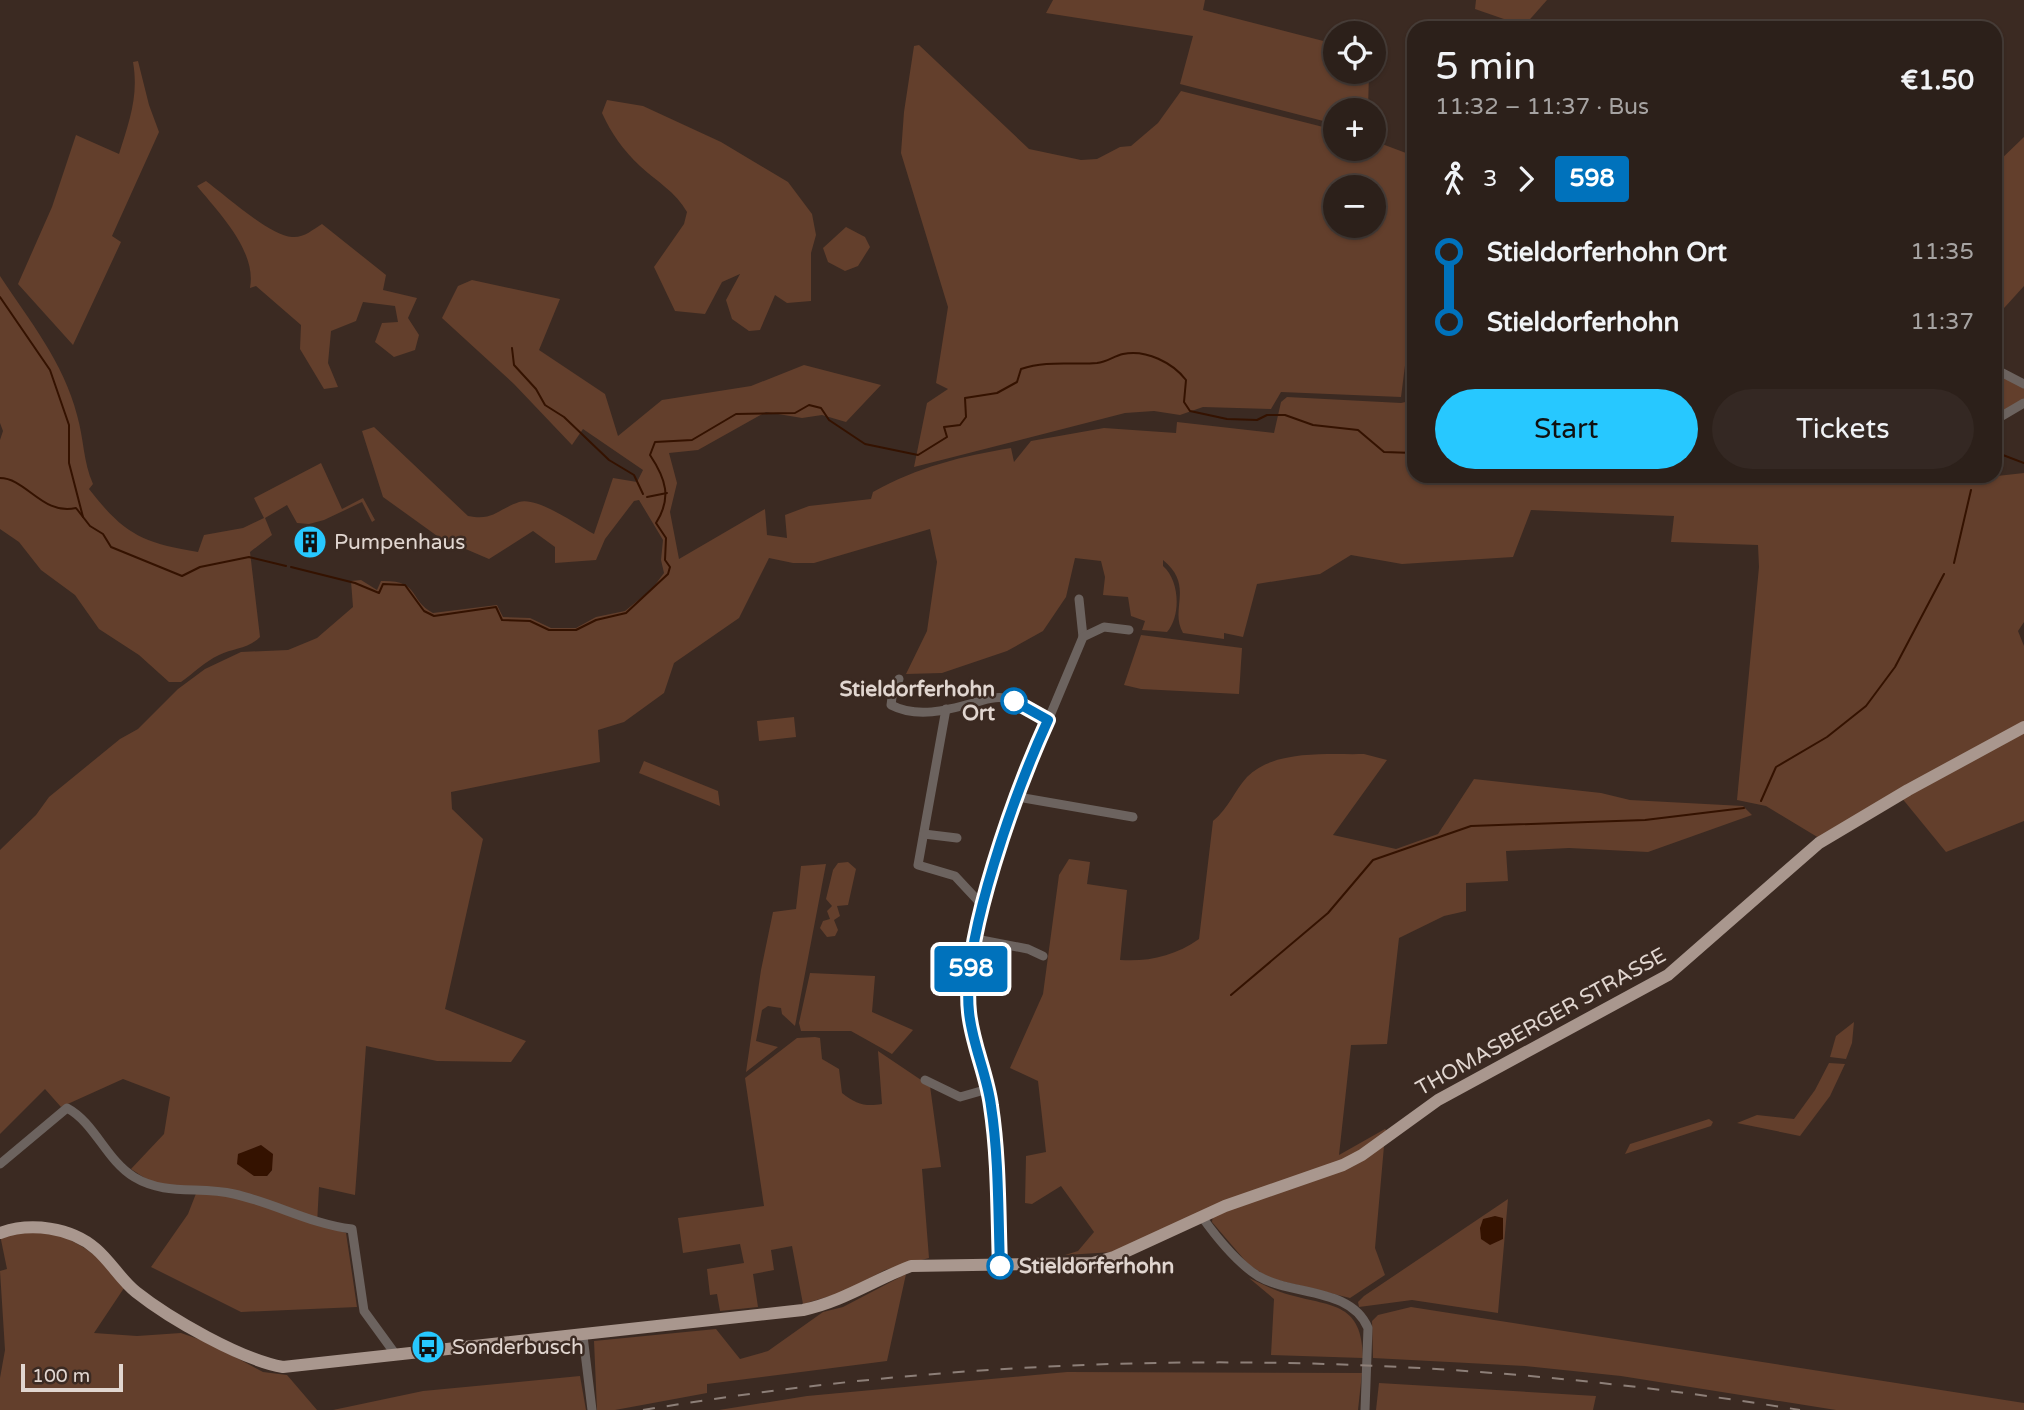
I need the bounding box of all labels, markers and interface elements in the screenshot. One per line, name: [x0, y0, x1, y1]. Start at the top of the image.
map controls: [1323, 21, 1386, 238]
button: locate: [1323, 21, 1386, 84]
text: 5 min: [1435, 44, 1536, 90]
text: €1.50: [1901, 65, 1974, 96]
text: 11:32 – 11:37 · Bus: [1435, 93, 1649, 121]
button: +: [1323, 98, 1386, 161]
icon: walk: [1435, 160, 1473, 198]
icon: forward: [1507, 160, 1545, 198]
text: 598: [1569, 164, 1615, 193]
text: 3: [1483, 165, 1497, 193]
button: −: [1323, 175, 1386, 238]
text: Stieldorferhohn Ort: [1487, 237, 1727, 268]
text: 11:35: [1910, 238, 1974, 266]
text: Stieldorferhohn: [1487, 307, 1679, 338]
text: 11:37: [1910, 308, 1974, 336]
button: Start: [1435, 389, 1698, 469]
button: Tickets: [1712, 389, 1974, 469]
building icon: Pumpenhaus: [291, 523, 329, 561]
place label: Pumpenhaus: [334, 530, 465, 555]
place label: Stieldorferhohn Ort: [840, 677, 995, 726]
marker: Stieldorferhohn Ort: [1001, 688, 1027, 714]
street label: THOMASBERGER STRASSE: [1412, 943, 1670, 1101]
line badge: 598: [931, 946, 1011, 992]
text: 598: [948, 954, 994, 983]
marker: Stieldorferhohn: [987, 1253, 1013, 1279]
place label: Stieldorferhohn: [1019, 1254, 1174, 1279]
bus stop icon: Sonderbusch: [409, 1328, 447, 1366]
place label: Sonderbusch: [452, 1335, 584, 1360]
scale bar: [21, 1361, 122, 1393]
text: 100 m: [32, 1365, 90, 1387]

